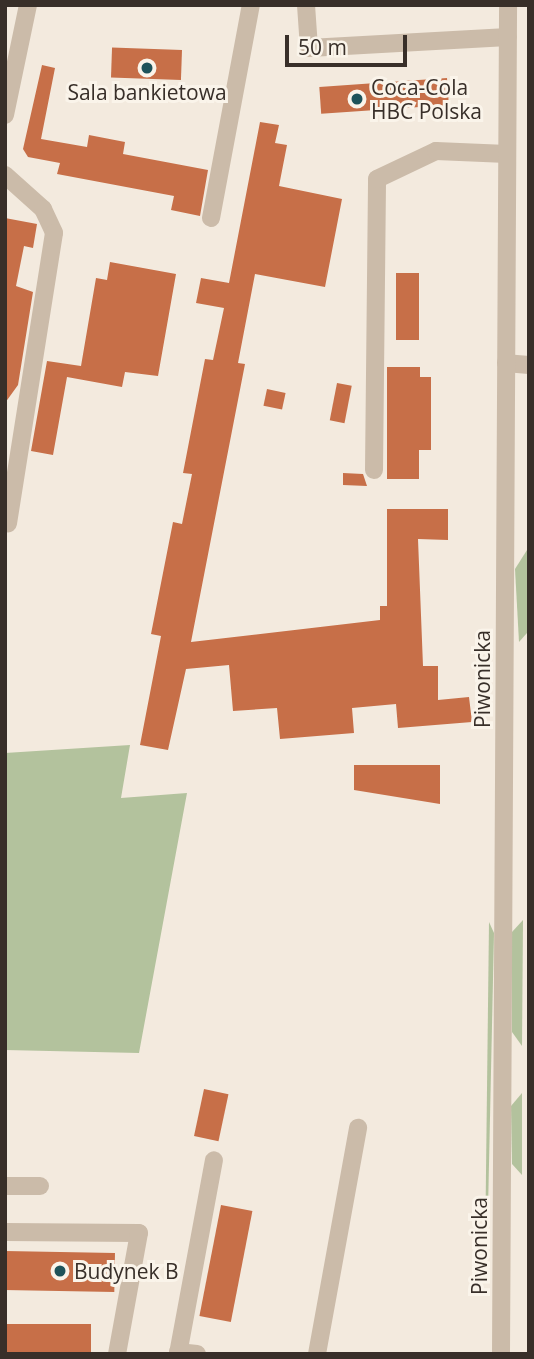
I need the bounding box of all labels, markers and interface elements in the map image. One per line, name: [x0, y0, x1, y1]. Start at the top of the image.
scale bar: [289, 21, 412, 65]
text: 50 m: [298, 33, 347, 61]
marker: Sala bankietowa: [139, 60, 155, 76]
place label: Coca-Cola HBC Polska: [371, 74, 482, 124]
place label: Sala bankietowa: [67, 79, 227, 105]
marker: Coca-Cola HBC Polska: [349, 91, 365, 107]
street label: Piwonicka: [469, 630, 495, 728]
street label: Piwonicka: [466, 1197, 492, 1295]
place label: Budynek B: [74, 1258, 179, 1284]
marker: Budynek B: [52, 1263, 68, 1279]

